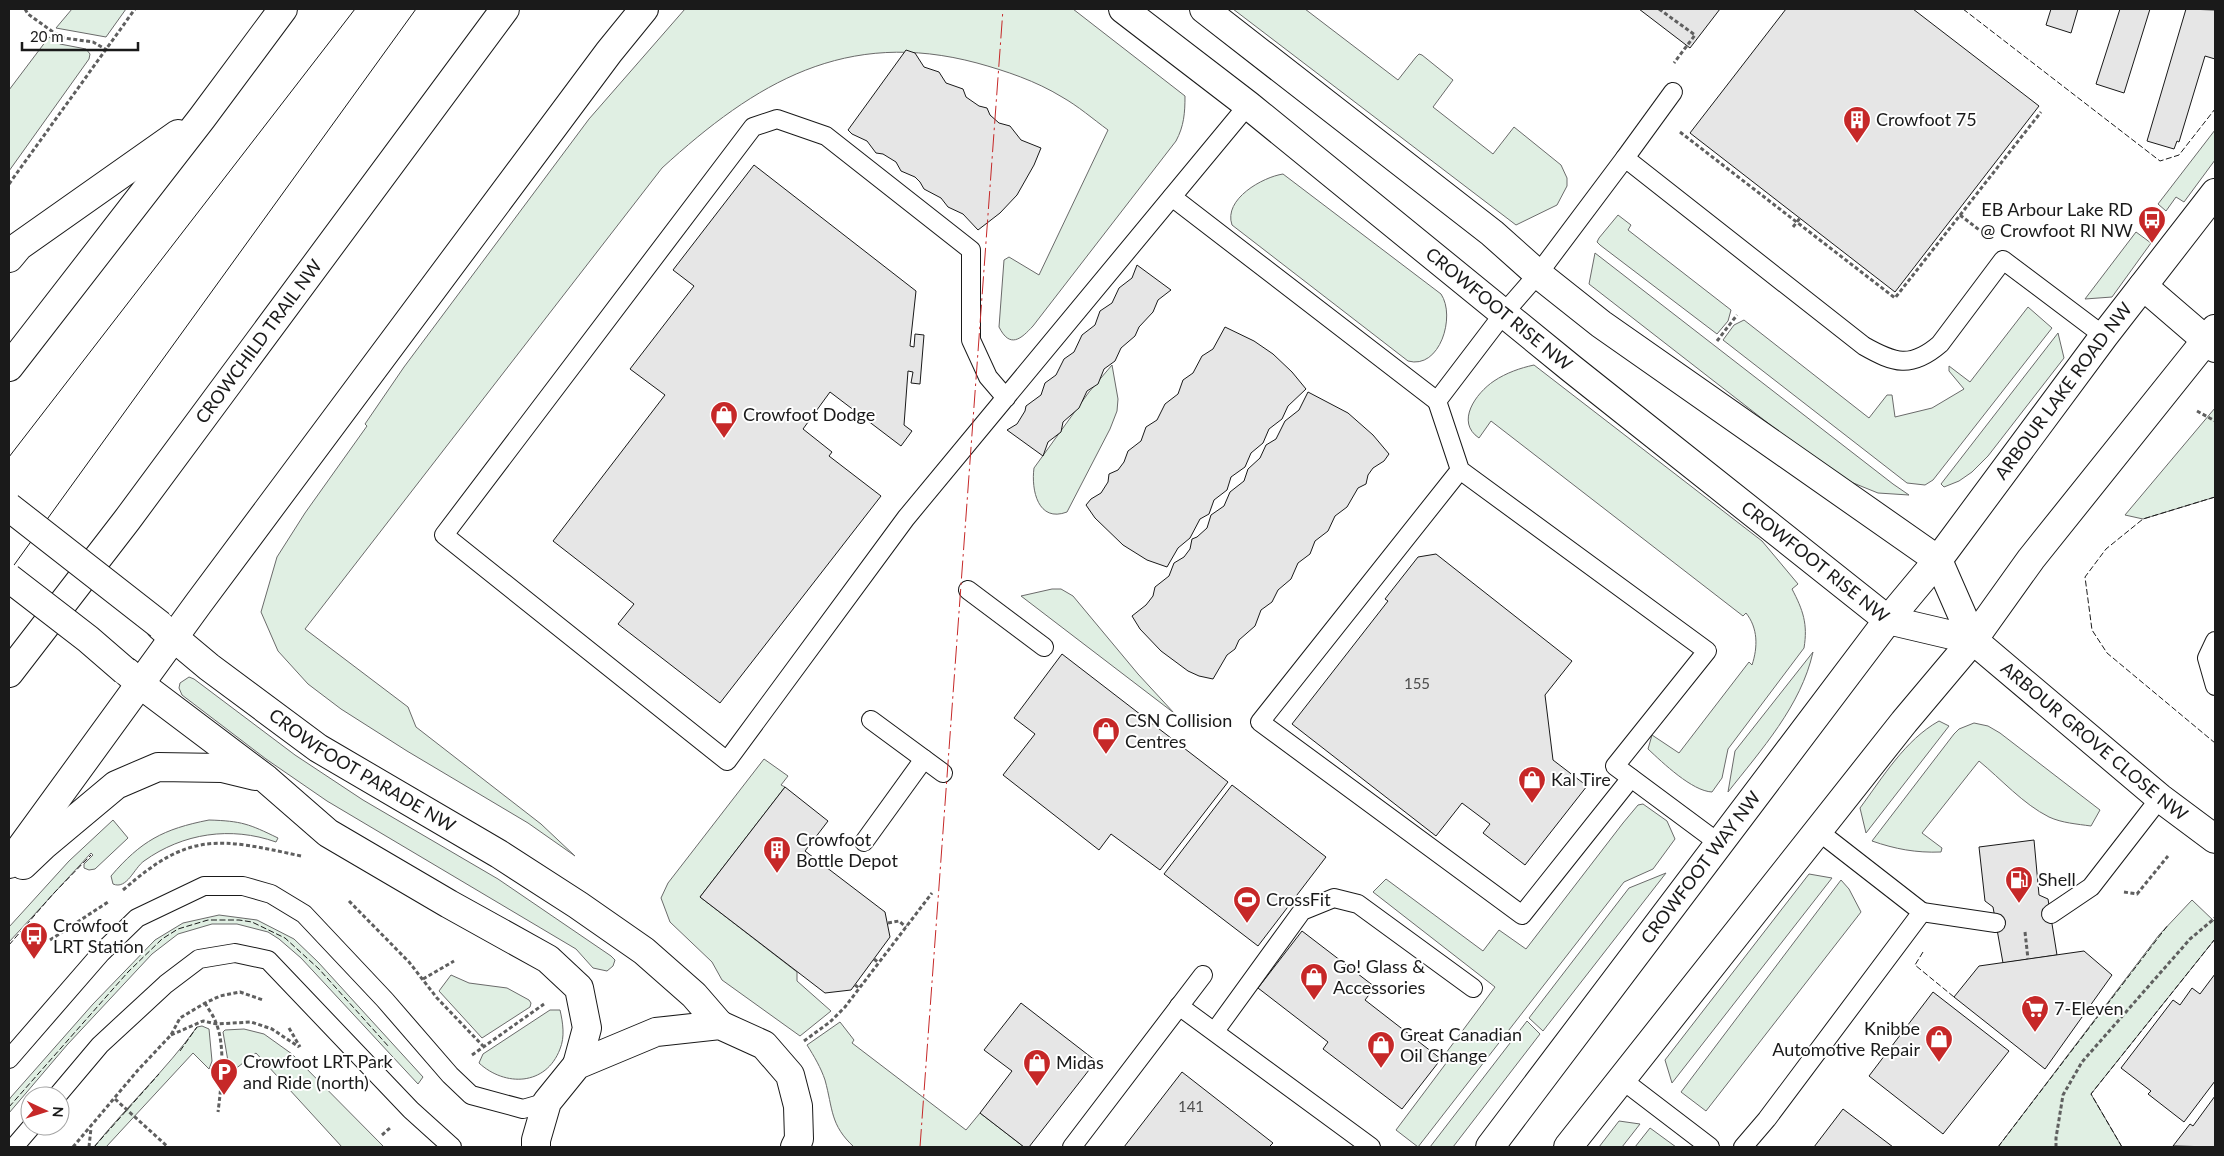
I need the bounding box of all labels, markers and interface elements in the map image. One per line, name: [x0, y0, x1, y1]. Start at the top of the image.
scale bar: [22, 20, 139, 52]
text: 20 m: [30, 27, 64, 45]
building icon: Crowfoot 75: [1842, 105, 1872, 144]
place label: Crowfoot 75: [1876, 108, 1977, 130]
place label: EB Arbour Lake RD @ Crowfoot RI NW: [1980, 198, 2133, 241]
bus stop icon: EB Arbour Lake RD @ Crowfoot RI NW: [2137, 205, 2167, 244]
street label: CROWFOOT RISE NW: [1422, 242, 1577, 375]
street label: CROWCHILD TRAIL NW: [190, 254, 326, 427]
street label: ARBOUR LAKE ROAD NW: [1990, 297, 2136, 483]
shop icon: Crowfoot Dodge: [709, 400, 739, 439]
place label: Crowfoot Dodge: [743, 403, 875, 425]
street label: CROWFOOT RISE NW: [1737, 496, 1894, 627]
street label: ARBOUR GROVE CLOSE NW: [1997, 656, 2193, 825]
house number: 155: [1404, 674, 1430, 692]
street label: CROWFOOT PARADE NW: [265, 703, 460, 836]
place label: CSN Collision Centres: [1125, 709, 1232, 752]
shop icon: CSN Collision Centres: [1091, 716, 1121, 755]
shop icon: Kal Tire: [1517, 765, 1547, 804]
place label: Kal Tire: [1551, 768, 1611, 790]
street label: CROWFOOT WAY NW: [1636, 786, 1765, 948]
place label: Crowfoot Bottle Depot: [796, 828, 898, 871]
building icon: Crowfoot Bottle Depot: [762, 835, 792, 874]
fuel station icon: Shell: [2004, 865, 2034, 904]
place label: Shell: [2038, 868, 2076, 890]
sports icon: CrossFit: [1232, 885, 1262, 924]
place label: CrossFit: [1266, 888, 1331, 910]
place label: Crowfoot LRT Station: [53, 914, 144, 957]
bus stop icon: Crowfoot LRT Station: [19, 921, 49, 960]
place label: Go! Glass & Accessories: [1333, 955, 1425, 998]
shop icon: Go! Glass & Accessories: [1299, 962, 1329, 1001]
supermarket icon: 7-Eleven: [2020, 994, 2050, 1033]
place label: 7-Eleven: [2054, 997, 2124, 1019]
place label: Knibbe Automotive Repair: [1772, 1017, 1920, 1060]
place label: Great Canadian Oil Change: [1400, 1023, 1522, 1066]
shop icon: Knibbe Automotive Repair: [1924, 1024, 1954, 1063]
shop icon: Great Canadian Oil Change: [1366, 1030, 1396, 1069]
shop icon: Midas: [1022, 1048, 1052, 1087]
place label: Crowfoot LRT Park and Ride (north): [243, 1050, 394, 1093]
place label: Midas: [1056, 1051, 1104, 1073]
parking icon: Crowfoot LRT Park and Ride (north): [209, 1057, 239, 1096]
north arrow: [20, 1086, 70, 1136]
house number: 141: [1178, 1097, 1204, 1115]
text: N: [50, 1106, 67, 1118]

